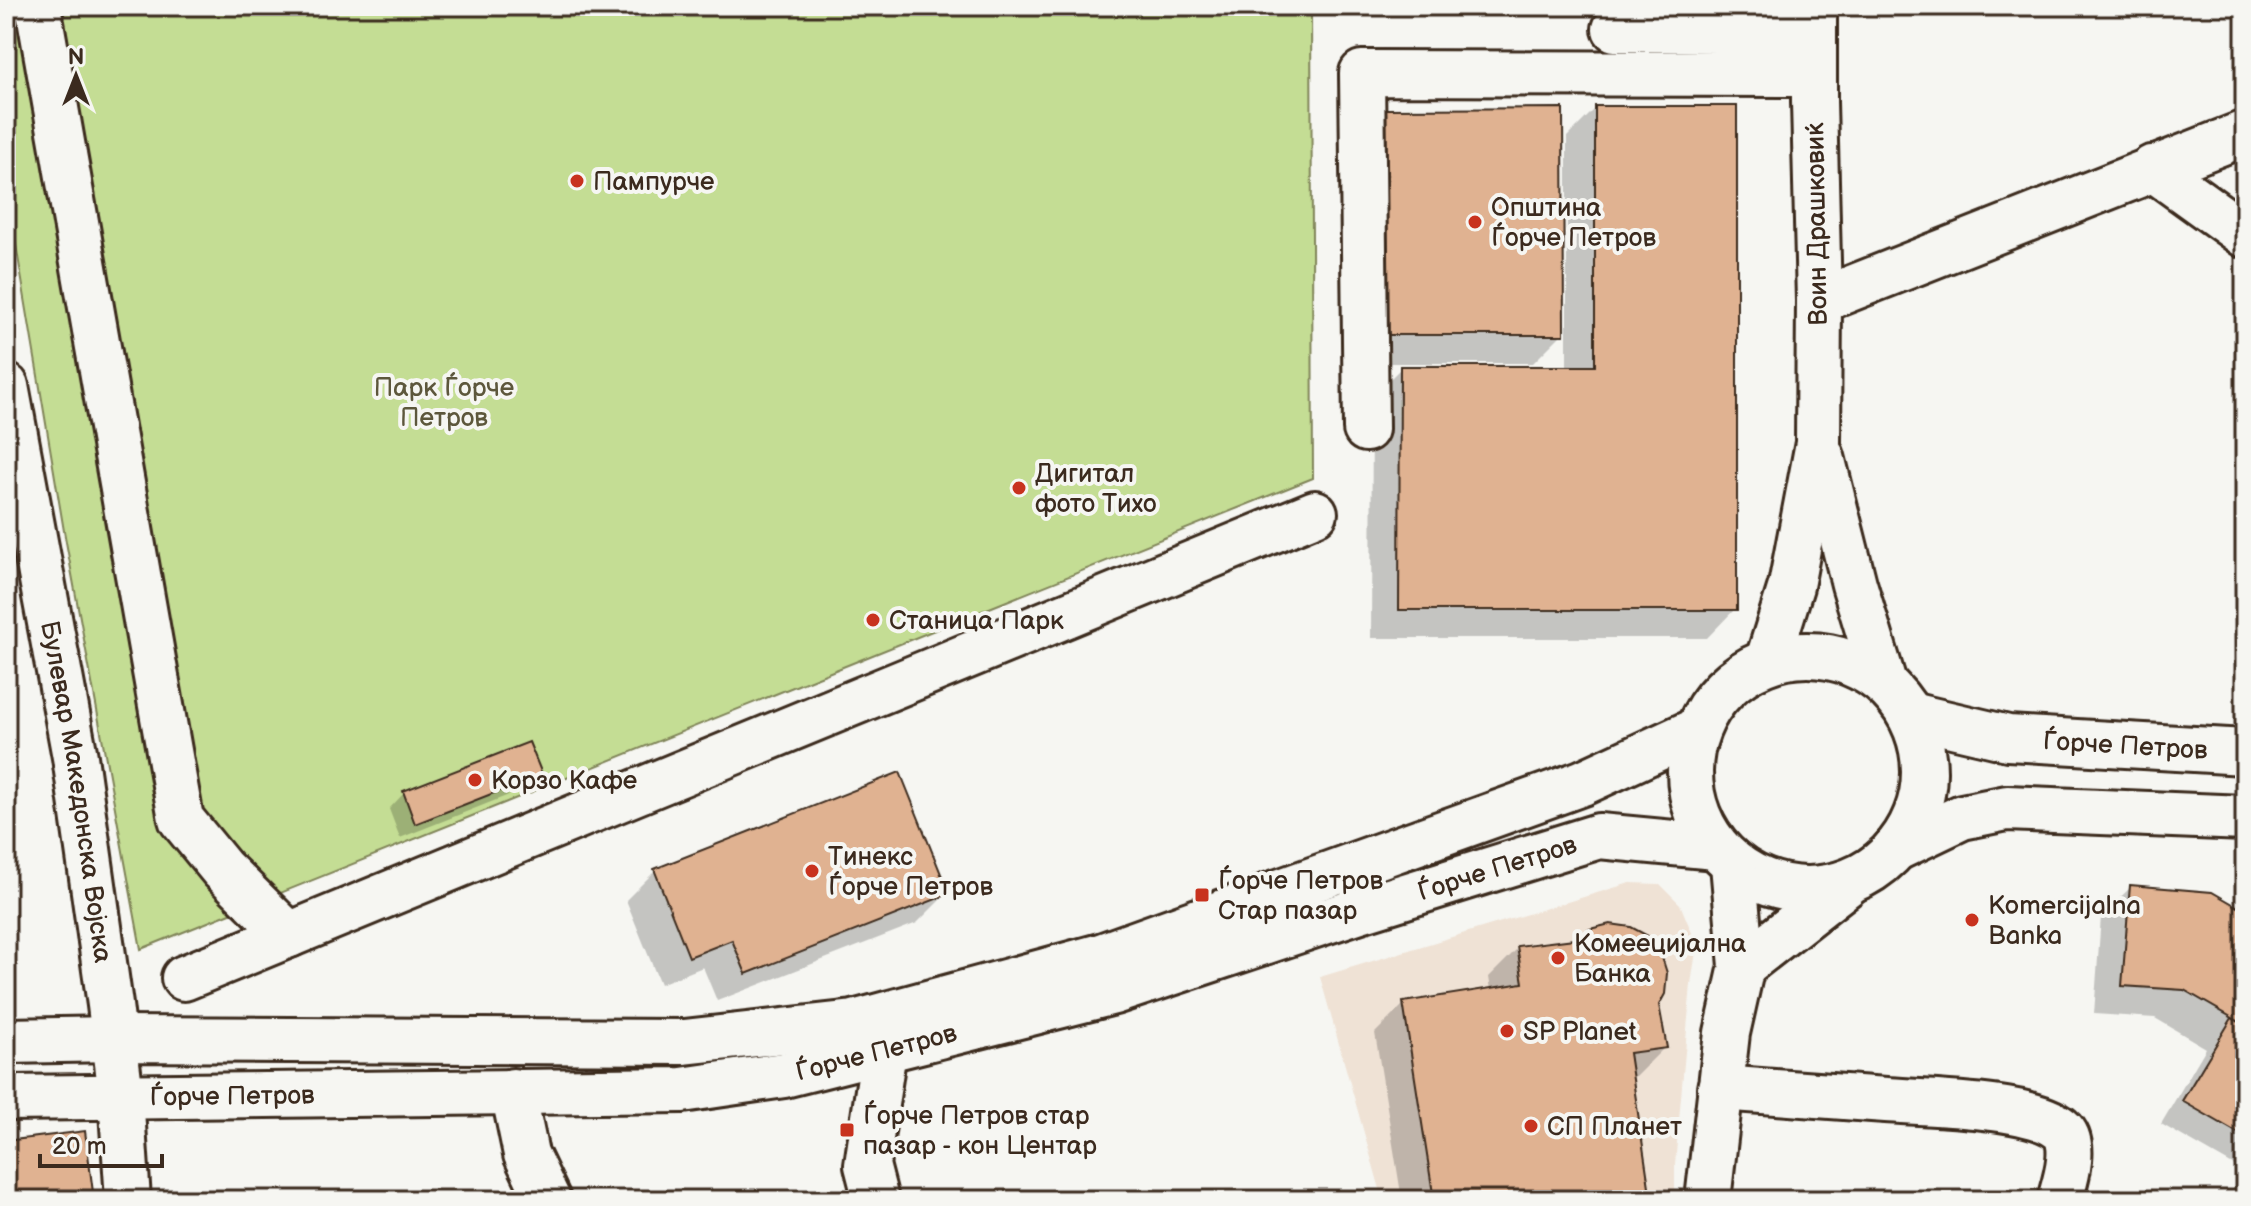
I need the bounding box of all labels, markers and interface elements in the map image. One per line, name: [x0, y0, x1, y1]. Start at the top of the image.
north arrow: [36, 36, 116, 116]
text: N: [68, 44, 84, 71]
street label: Воин Драшковиќ: [1800, 122, 1835, 326]
place label: Пампурче: [593, 167, 715, 198]
marker: Пампурче: [568, 172, 586, 190]
place label: Општина Ѓорче Петров: [1491, 193, 1656, 254]
marker: Општина Ѓорче Петров: [1466, 213, 1484, 231]
park label: Парк Ѓорче Петров: [374, 371, 514, 434]
place label: Дигитал фото Тихо: [1035, 459, 1157, 520]
marker: Дигитал фото Тихо: [1010, 479, 1028, 497]
place label: Станица Парк: [889, 606, 1064, 637]
marker: Станица Парк: [864, 611, 882, 629]
street label: Булевар Македонска Војска: [33, 619, 118, 965]
street label: Ѓорче Петров: [2042, 724, 2209, 767]
place label: Корзо Кафе: [491, 766, 637, 797]
marker: Корзо Кафе: [466, 771, 484, 789]
street label: Ѓорче Петров: [1413, 830, 1581, 908]
place label: Тинекс Ѓорче Петров: [828, 842, 993, 903]
marker: Тинекс Ѓорче Петров: [803, 862, 821, 880]
place label: Ѓорче Петров Стар пазар: [1218, 864, 1383, 927]
marker: Ѓорче Петров Стар пазар: [1193, 886, 1211, 904]
place label: Komercijalna Banka: [1988, 891, 2141, 952]
marker: Komercijalna Banka: [1963, 911, 1981, 929]
place label: Комеецијална Банка: [1574, 929, 1746, 990]
marker: Комеецијална Банка: [1549, 949, 1567, 967]
place label: SP Planet: [1523, 1017, 1637, 1048]
street label: Ѓорче Петров: [792, 1018, 961, 1088]
marker: SP Planet: [1498, 1022, 1516, 1040]
street label: Ѓорче Петров: [149, 1080, 315, 1113]
place label: Ѓорче Петров стар пазар - кон Центар: [863, 1099, 1097, 1162]
place label: СП Планет: [1547, 1112, 1682, 1143]
marker: СП Планет: [1522, 1117, 1540, 1135]
scale bar: [40, 1118, 162, 1168]
marker: Ѓорче Петров стар пазар - кон Центар: [838, 1121, 856, 1139]
text: 20 m: [52, 1132, 107, 1161]

